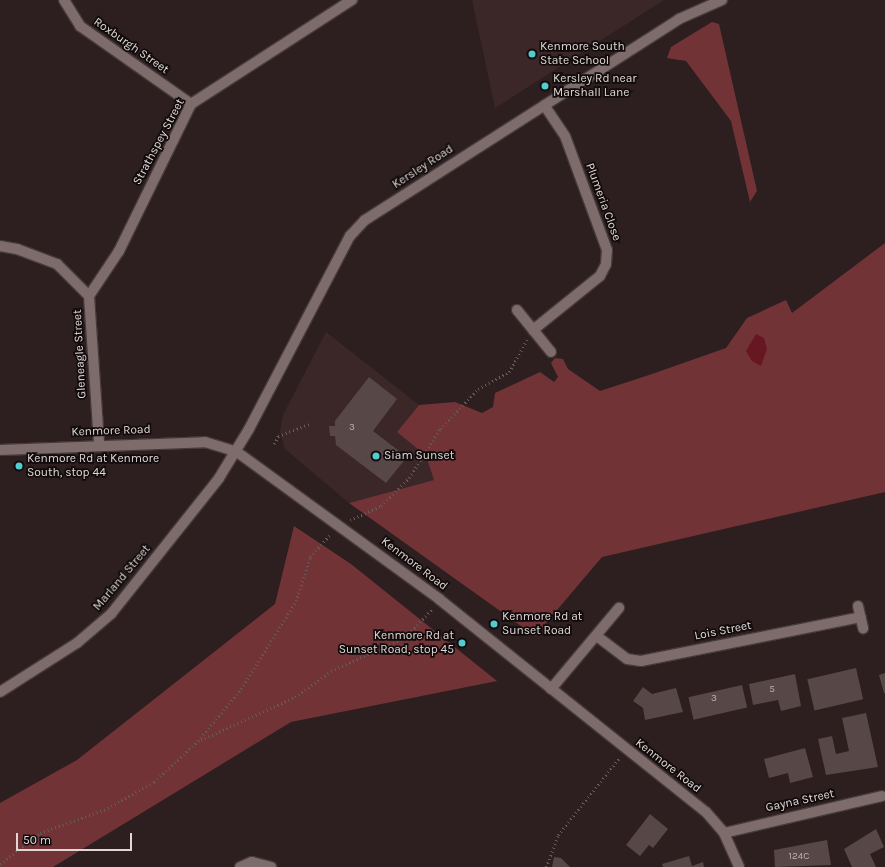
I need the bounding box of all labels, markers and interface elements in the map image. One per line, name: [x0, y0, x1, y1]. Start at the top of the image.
street label: Roxburgh Street: [91, 15, 171, 77]
place label: Kenmore South State School: [540, 40, 625, 68]
marker: Kenmore South State School: [527, 49, 537, 59]
place label: Kersley Rd near Marshall Lane: [553, 72, 637, 100]
marker: Kersley Rd near Marshall Lane: [540, 81, 550, 91]
street label: Strathspey Street: [130, 97, 188, 187]
street label: Kersley Road: [390, 142, 456, 192]
street label: Plumeria Close: [582, 161, 624, 243]
street label: Gleneagle Street: [70, 309, 90, 399]
street label: Kenmore Road: [71, 422, 151, 440]
house number: 3: [349, 422, 355, 434]
place label: Siam Sunset: [384, 449, 454, 463]
marker: Siam Sunset: [371, 451, 381, 461]
place label: Kenmore Rd at Kenmore South, stop 44: [27, 452, 159, 480]
marker: Kenmore Rd at Kenmore South, stop 44: [14, 461, 24, 471]
street label: Kenmore Road: [378, 534, 450, 594]
street label: Marland Street: [90, 542, 154, 614]
place label: Kenmore Rd at Sunset Road: [502, 610, 582, 638]
street label: Lois Street: [693, 618, 753, 644]
marker: Kenmore Rd at Sunset Road: [489, 619, 499, 629]
place label: Kenmore Rd at Sunset Road, stop 45: [339, 629, 454, 657]
marker: Kenmore Rd at Sunset Road, stop 45: [457, 638, 467, 648]
house number: 5: [769, 684, 775, 696]
house number: 3: [711, 693, 717, 705]
street label: Kenmore Road: [632, 736, 704, 796]
street label: Gayna Street: [764, 787, 836, 815]
scale bar: [18, 825, 134, 851]
text: 50 m: [23, 833, 51, 847]
house number: 124C: [789, 851, 809, 863]

